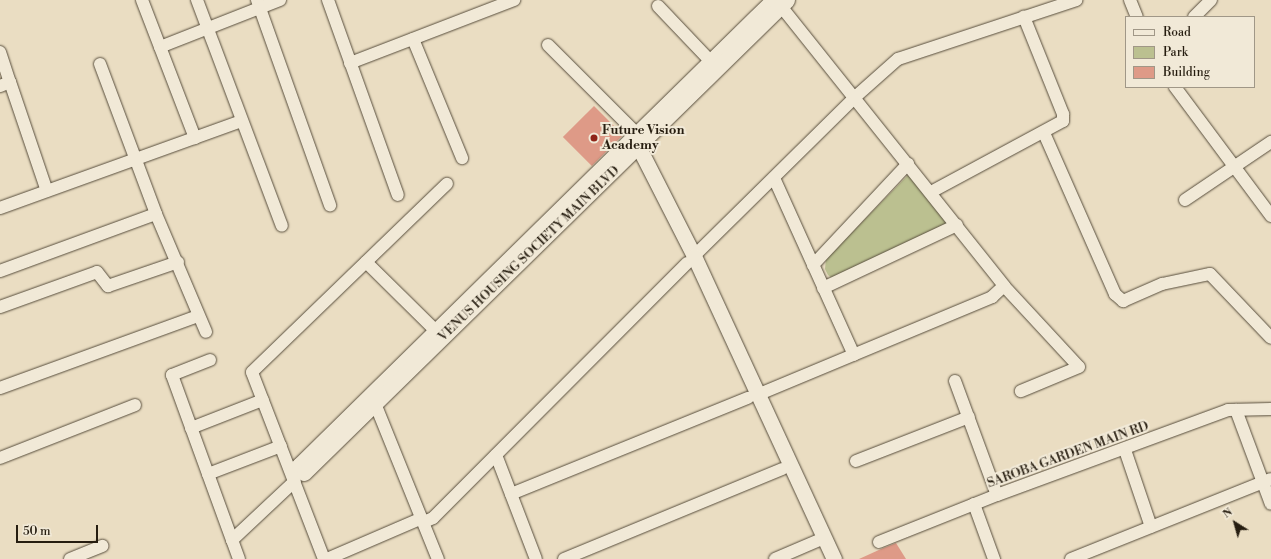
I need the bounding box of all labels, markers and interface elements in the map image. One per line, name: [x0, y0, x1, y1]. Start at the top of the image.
legend: [1125, 16, 1255, 88]
text: Road: [1163, 25, 1191, 40]
text: Park: [1163, 45, 1188, 60]
text: Building: [1163, 65, 1210, 80]
place label: Future Vision Academy: [602, 123, 684, 154]
marker: Future Vision Academy: [589, 133, 599, 143]
street label: VENUS HOUSING SOCIETY MAIN BLVD: [435, 163, 623, 345]
street label: SAROBA GARDEN MAIN RD: [985, 418, 1151, 492]
north arrow: [1215, 503, 1255, 543]
text: N: [1220, 505, 1235, 522]
scale bar: [18, 517, 100, 543]
text: 50 m: [23, 524, 51, 539]

